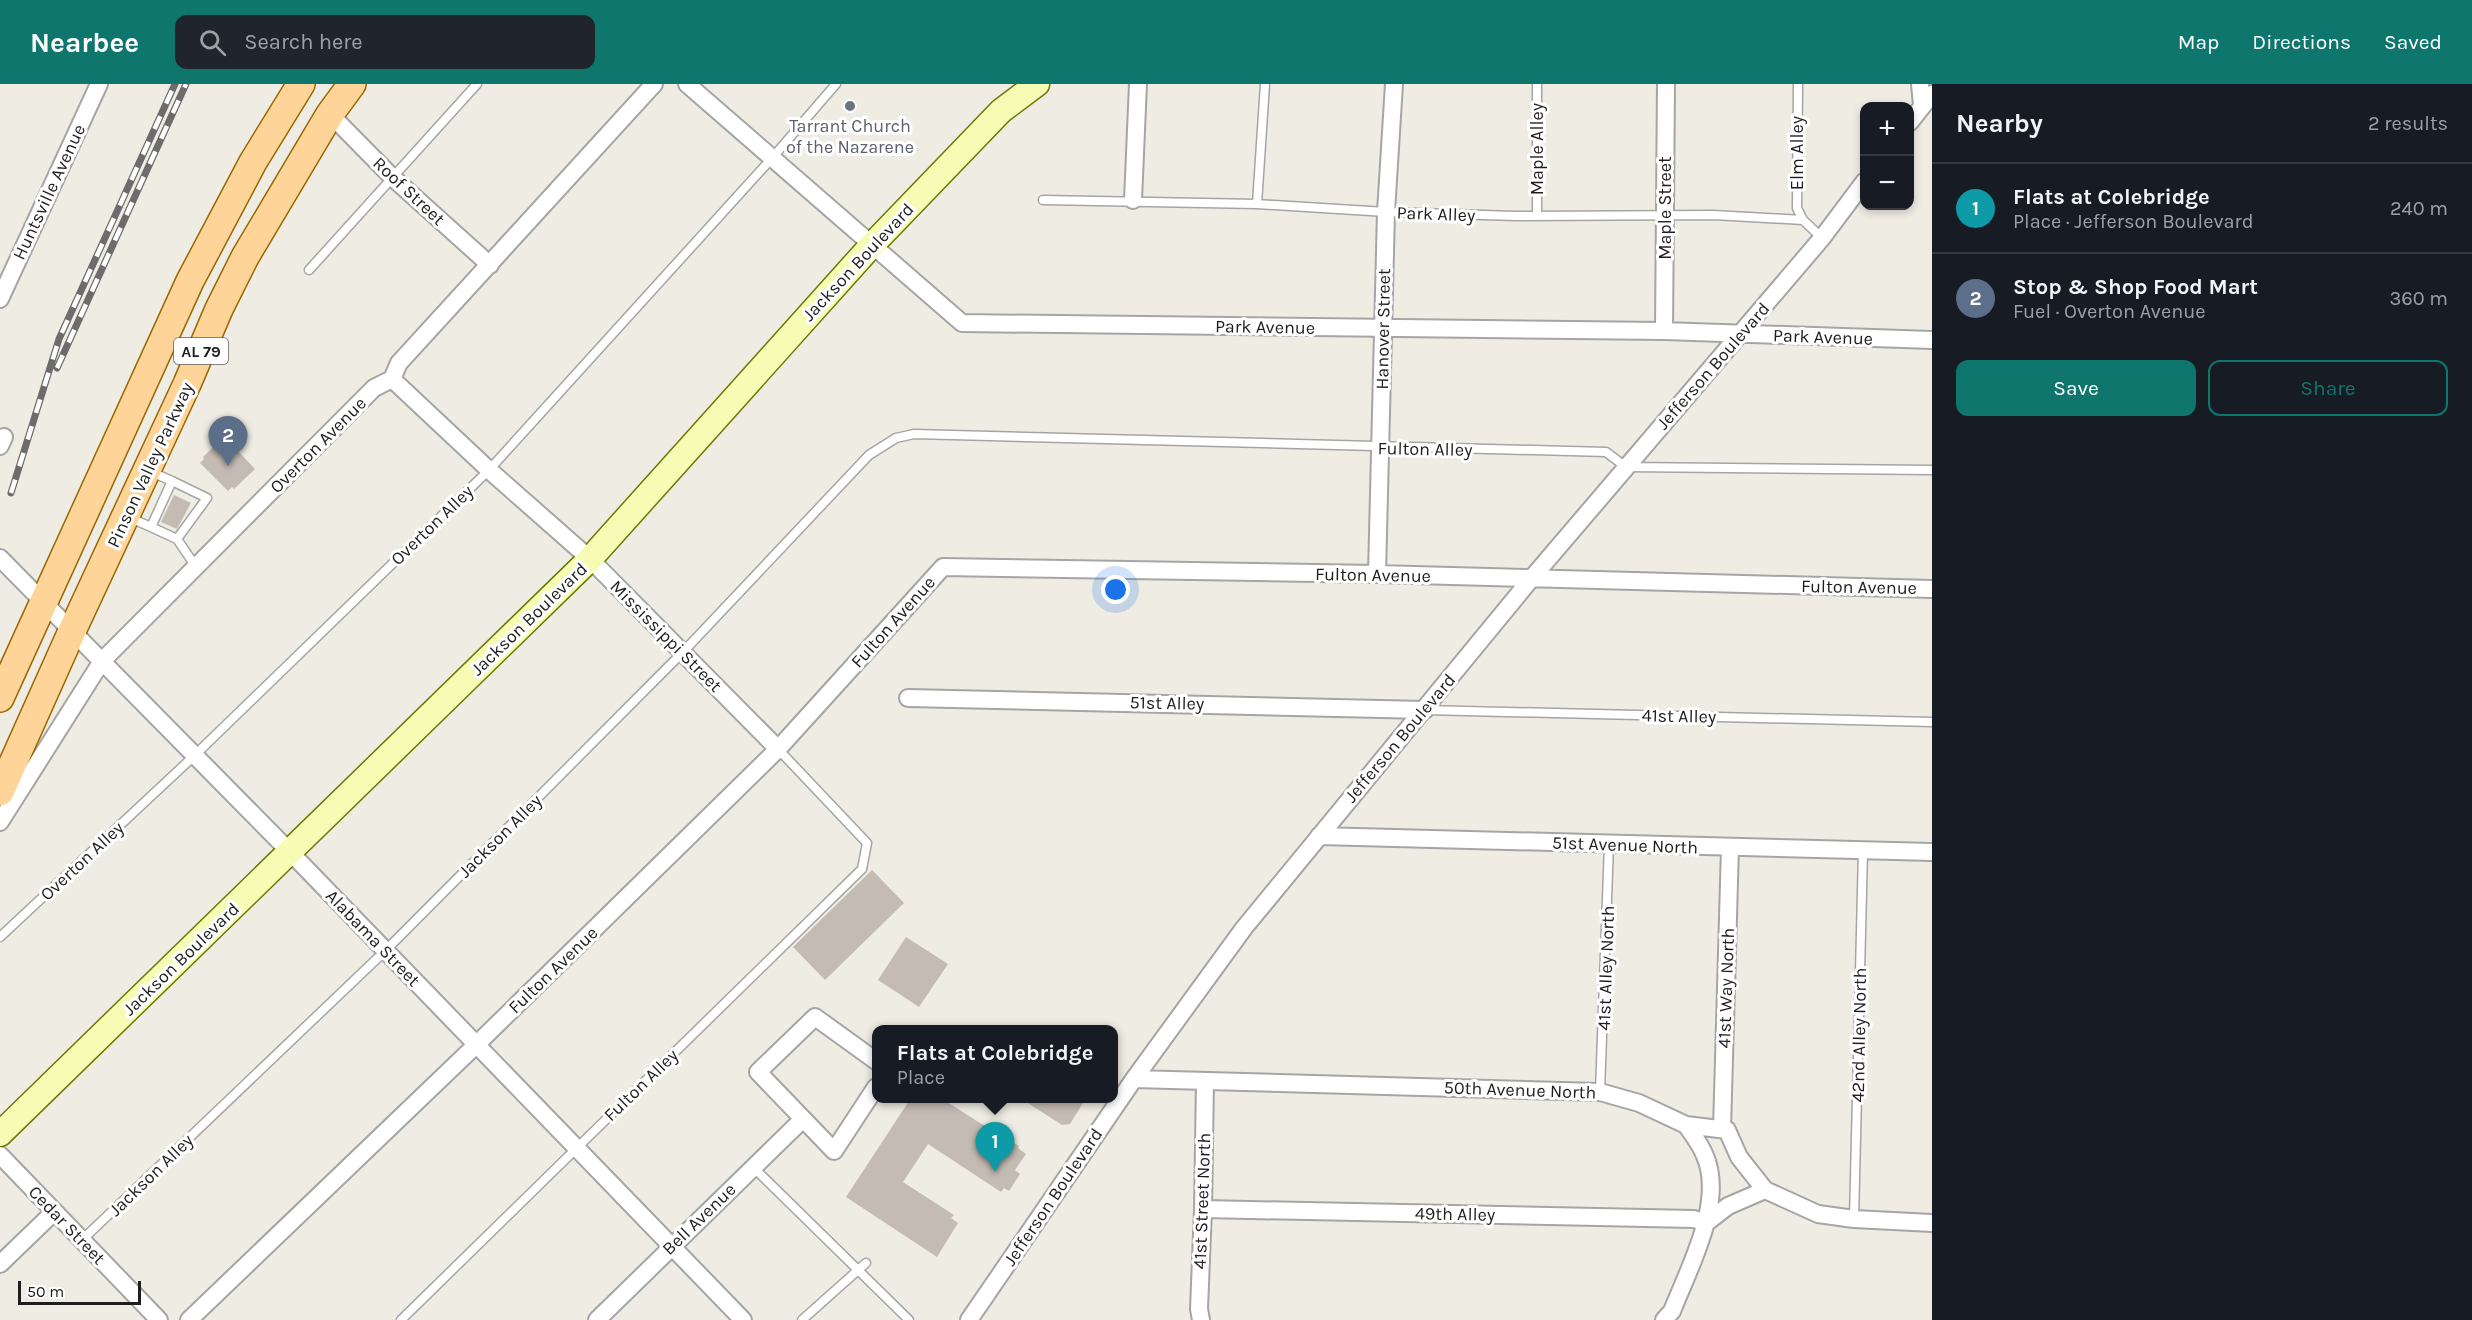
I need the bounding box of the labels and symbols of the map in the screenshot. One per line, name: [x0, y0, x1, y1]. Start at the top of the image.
marker: Tarrant Church of the Nazarene: [843, 99, 857, 113]
street label: Maple Alley: [1526, 102, 1548, 195]
place label: Tarrant Church of the Nazarene: [786, 115, 914, 158]
street label: Elm Alley: [1786, 115, 1808, 190]
street label: Huntsville Avenue: [8, 121, 90, 263]
street label: Roof Street: [368, 152, 450, 230]
street label: Maple Street: [1654, 156, 1676, 260]
street label: Jackson Boulevard: [798, 198, 918, 326]
street label: Park Alley: [1396, 202, 1476, 226]
street label: Hanover Street: [1371, 268, 1395, 390]
street label: Jefferson Boulevard: [1652, 298, 1774, 434]
street label: Park Avenue: [1215, 315, 1315, 339]
street label: Park Avenue: [1773, 324, 1873, 350]
road number: AL 79: [174, 338, 228, 364]
street label: Pinson Valley Parkway: [102, 378, 198, 551]
street label: Overton Avenue: [265, 392, 371, 498]
pin: 2: [208, 416, 248, 466]
street label: Fulton Alley: [1377, 437, 1473, 461]
street label: Overton Alley: [386, 480, 478, 570]
street label: Jackson Boulevard: [466, 558, 592, 680]
street label: Fulton Avenue: [1315, 563, 1431, 587]
street label: Fulton Avenue: [846, 572, 940, 672]
street label: Mississippi Street: [605, 575, 727, 697]
your location: [1101, 575, 1130, 604]
street label: Fulton Avenue: [1801, 575, 1917, 599]
street label: Jefferson Boulevard: [1340, 669, 1460, 807]
street label: 51st Alley: [1129, 691, 1205, 715]
street label: 41st Alley: [1642, 704, 1717, 728]
street label: Jackson Alley: [454, 789, 547, 882]
street label: Overton Alley: [36, 816, 129, 905]
street label: 51st Avenue North: [1551, 831, 1699, 859]
street label: Alabama Street: [321, 885, 425, 991]
street label: Jackson Boulevard: [118, 898, 244, 1020]
street label: 41st Alley North: [1593, 905, 1619, 1031]
street label: Fulton Avenue: [504, 922, 602, 1018]
street label: 41st Way North: [1713, 927, 1739, 1049]
street label: 42nd Alley North: [1847, 967, 1871, 1103]
street label: Fulton Alley: [599, 1044, 683, 1126]
street label: 50th Avenue North: [1443, 1076, 1597, 1104]
pin: 1: [976, 1122, 1014, 1172]
street label: Jefferson Boulevard: [999, 1124, 1107, 1270]
street label: Jackson Alley: [104, 1129, 198, 1221]
street label: 41st Street North: [1189, 1132, 1215, 1270]
street label: Bell Avenue: [658, 1178, 740, 1260]
street label: Cedar Street: [24, 1181, 110, 1269]
street label: 49th Alley: [1415, 1202, 1496, 1226]
scale bar: [18, 1278, 141, 1306]

